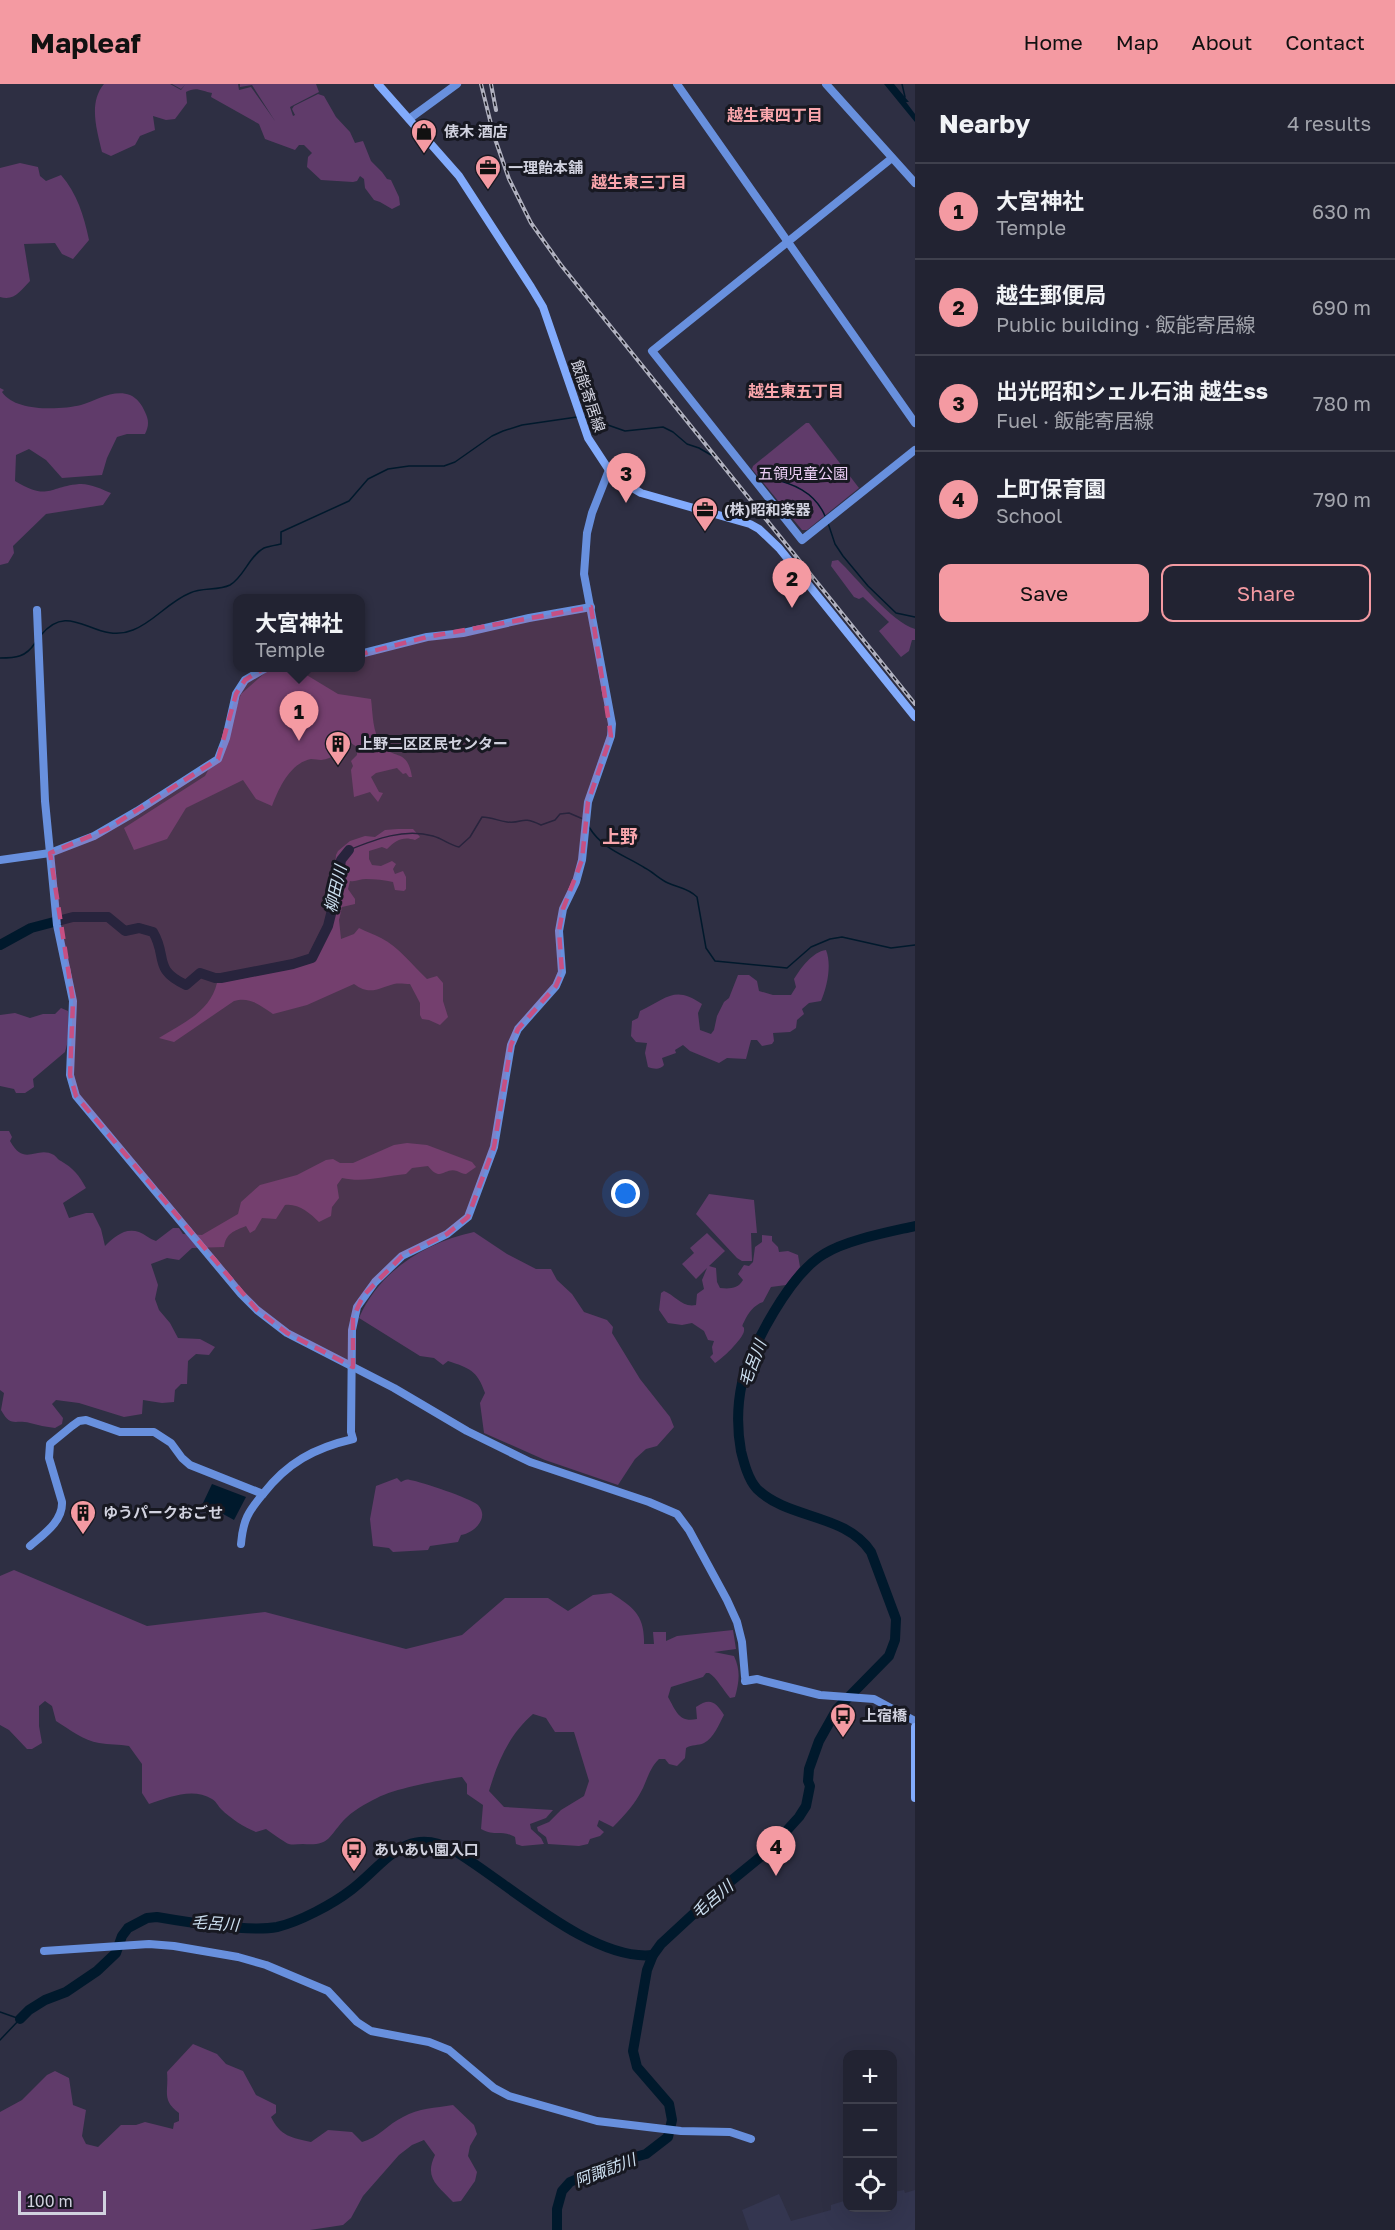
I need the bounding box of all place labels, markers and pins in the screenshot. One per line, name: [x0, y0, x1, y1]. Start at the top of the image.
shop icon: 俵木 酒店: [409, 117, 439, 155]
place label: 俵木 酒店: [444, 122, 508, 140]
office icon: 一理飴本舗: [473, 153, 503, 191]
place label: 一理飴本舗: [508, 158, 583, 176]
pin: 3: [606, 454, 646, 503]
office icon: (株)昭和楽器: [690, 495, 720, 533]
place label: (株)昭和楽器: [724, 500, 811, 518]
pin: 2: [772, 558, 812, 608]
pin: 1: [280, 692, 318, 741]
building icon: 上野二区区民センター: [323, 729, 353, 767]
place label: 上野二区区民センター: [358, 734, 508, 752]
building icon: ゆうパークおごせ: [68, 1498, 98, 1536]
place label: ゆうパークおごせ: [103, 1503, 223, 1521]
bus stop icon: 上宿橋: [828, 1701, 858, 1739]
place label: 上宿橋: [862, 1706, 908, 1724]
pin: 4: [756, 1826, 796, 1876]
bus stop icon: あいあい園入口: [339, 1835, 369, 1873]
place label: あいあい園入口: [374, 1840, 479, 1858]

